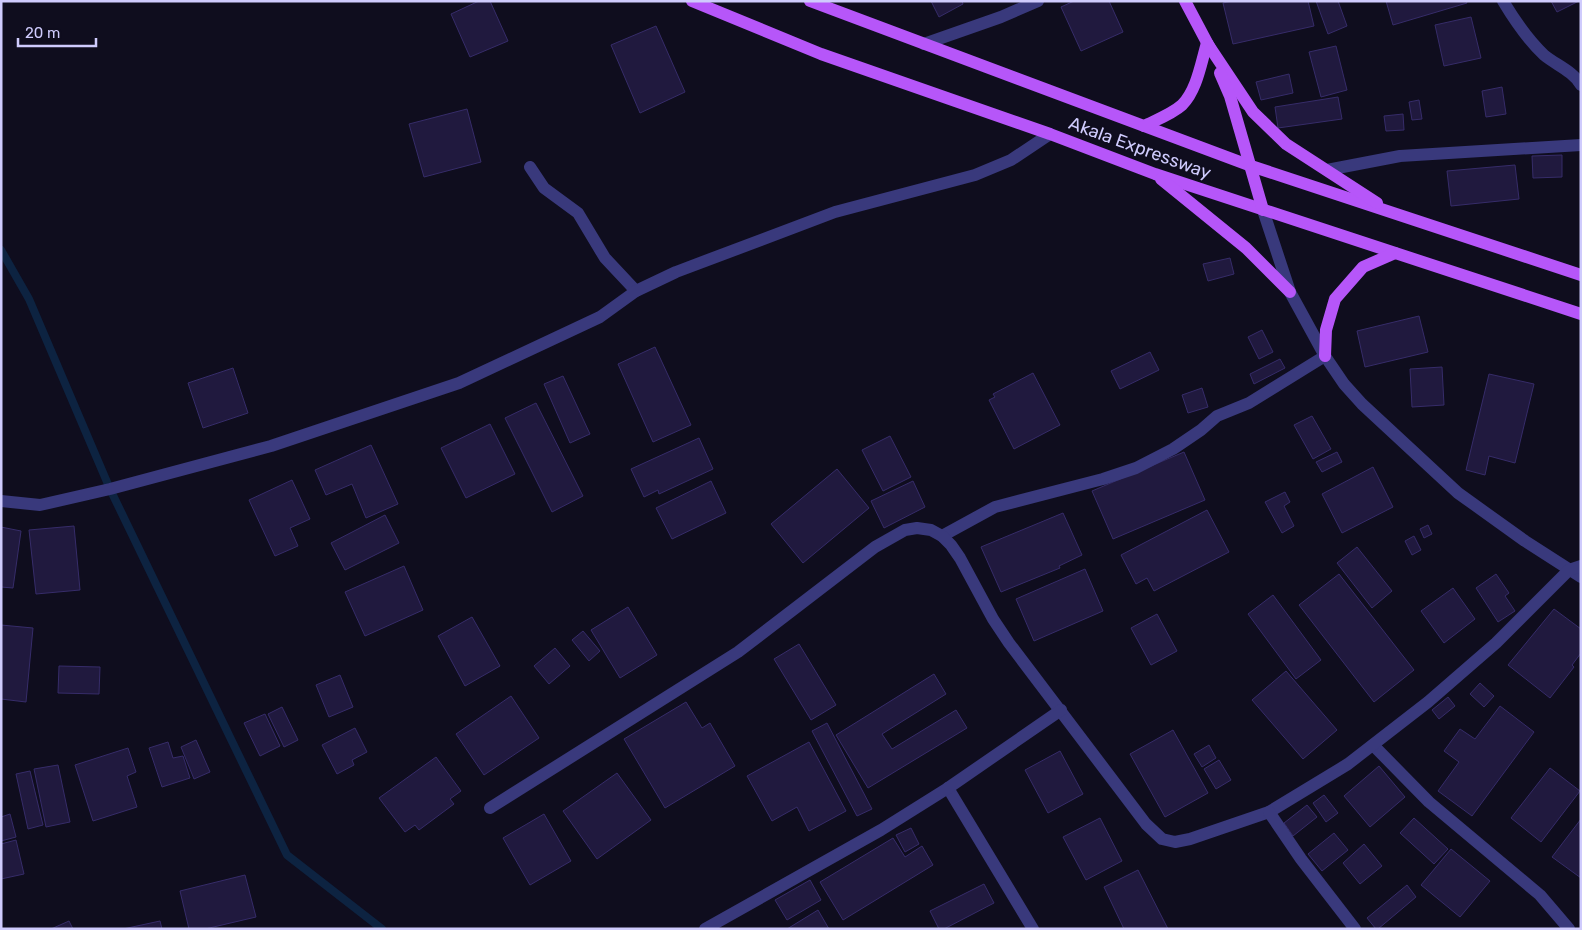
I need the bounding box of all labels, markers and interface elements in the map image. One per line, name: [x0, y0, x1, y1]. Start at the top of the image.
scale bar: [18, 15, 95, 47]
text: 20 m: [25, 24, 60, 42]
street label: Akala Expressway: [1066, 112, 1214, 184]

